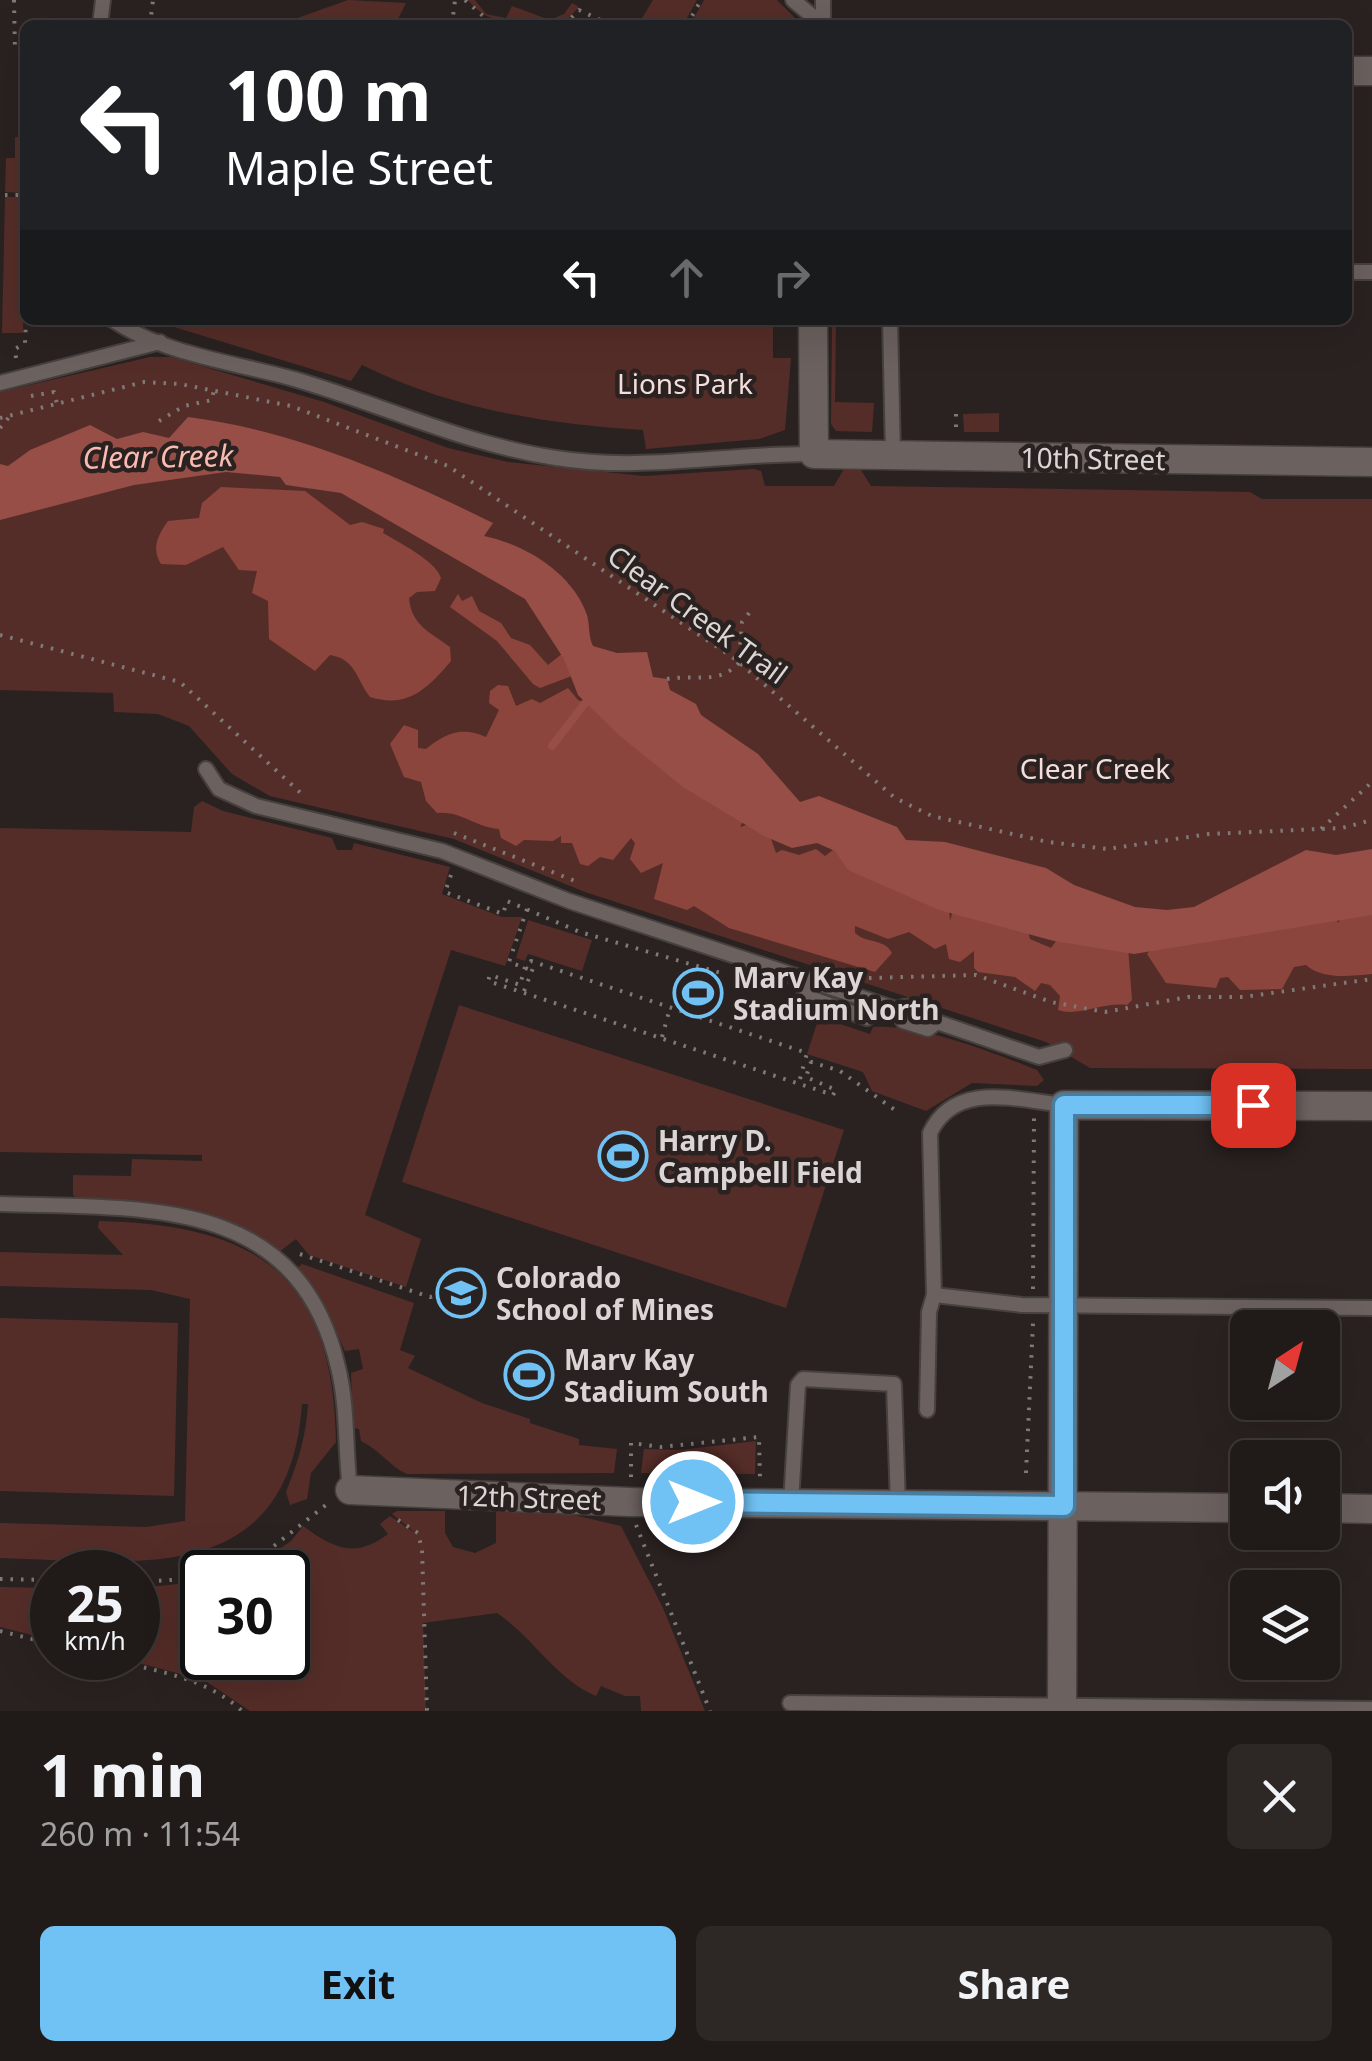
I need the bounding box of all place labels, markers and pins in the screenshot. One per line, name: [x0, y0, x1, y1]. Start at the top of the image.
place label: Marv Kay Stadium North: [733, 958, 939, 1028]
sports icon: Marv Kay Stadium North: [672, 967, 724, 1019]
pin: [1211, 1063, 1296, 1148]
place label: Harry D. Campbell Field: [658, 1121, 863, 1191]
sports icon: Harry D. Campbell Field: [597, 1130, 649, 1182]
place label: Colorado School of Mines: [496, 1258, 714, 1328]
school or university icon: Colorado School of Mines: [435, 1267, 487, 1319]
place label: Marv Kay Stadium South: [564, 1340, 769, 1410]
sports icon: Marv Kay Stadium South: [503, 1349, 555, 1401]

